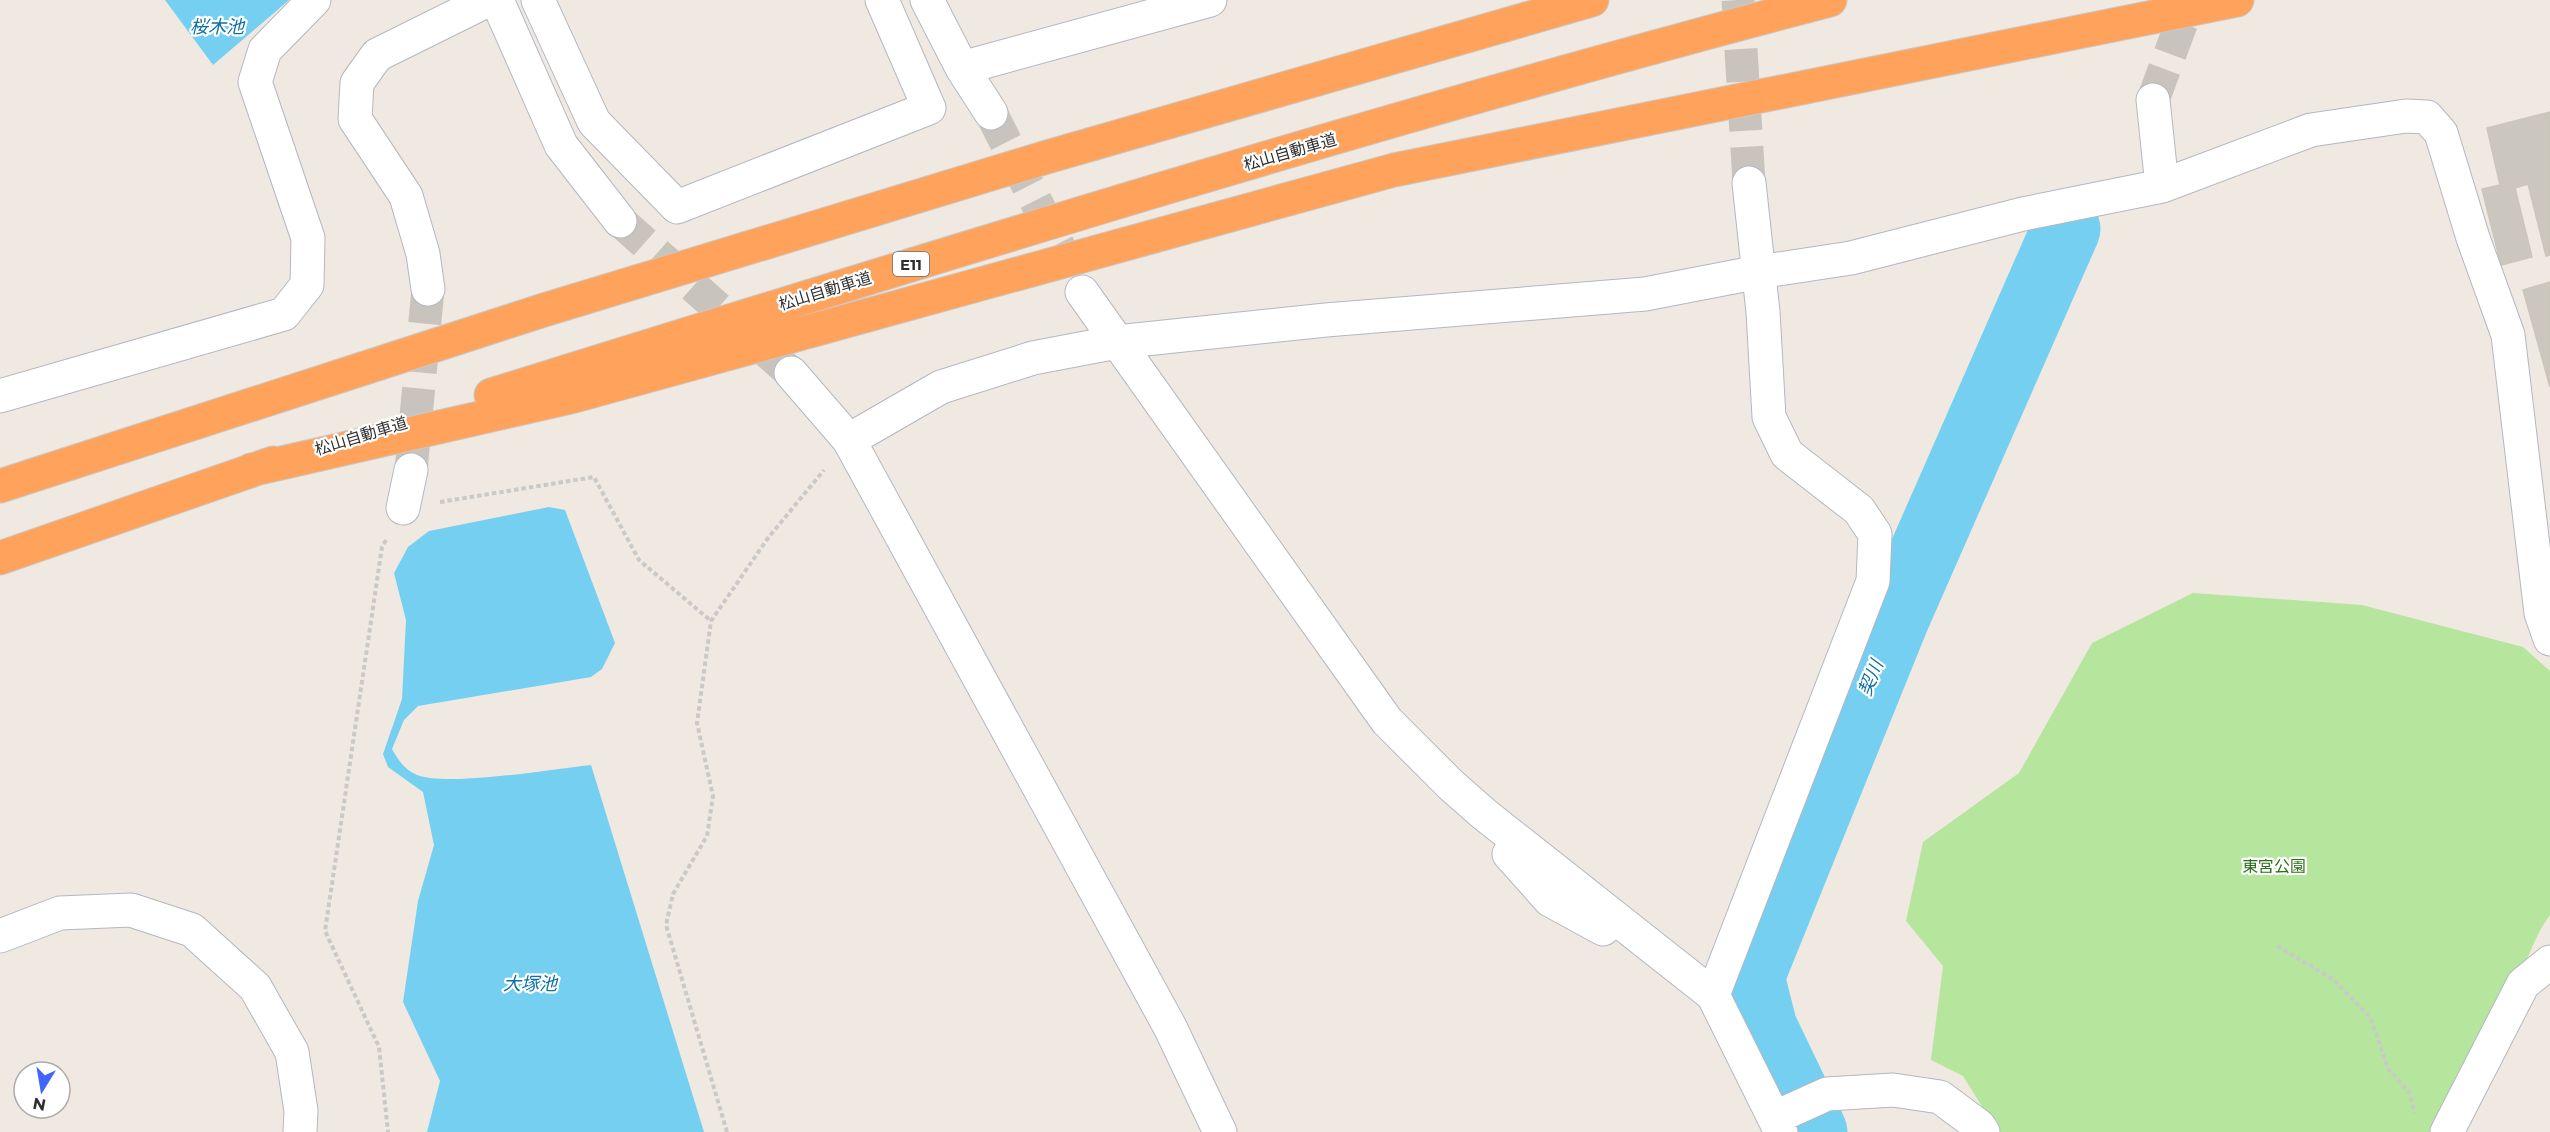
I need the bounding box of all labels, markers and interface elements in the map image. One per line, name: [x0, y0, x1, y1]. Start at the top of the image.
water label: 桜木池: [190, 16, 246, 38]
street label: 松山自動車道: [1241, 130, 1339, 174]
road number: E11: [893, 252, 929, 276]
street label: 松山自動車道: [776, 268, 874, 314]
street label: 松山自動車道: [312, 413, 410, 459]
water label: 契川: [1854, 655, 1889, 699]
park label: 東宮公園: [2242, 857, 2306, 876]
water label: 大塚池: [503, 973, 559, 995]
north arrow: [12, 1060, 72, 1120]
text: N: [31, 1094, 47, 1115]

